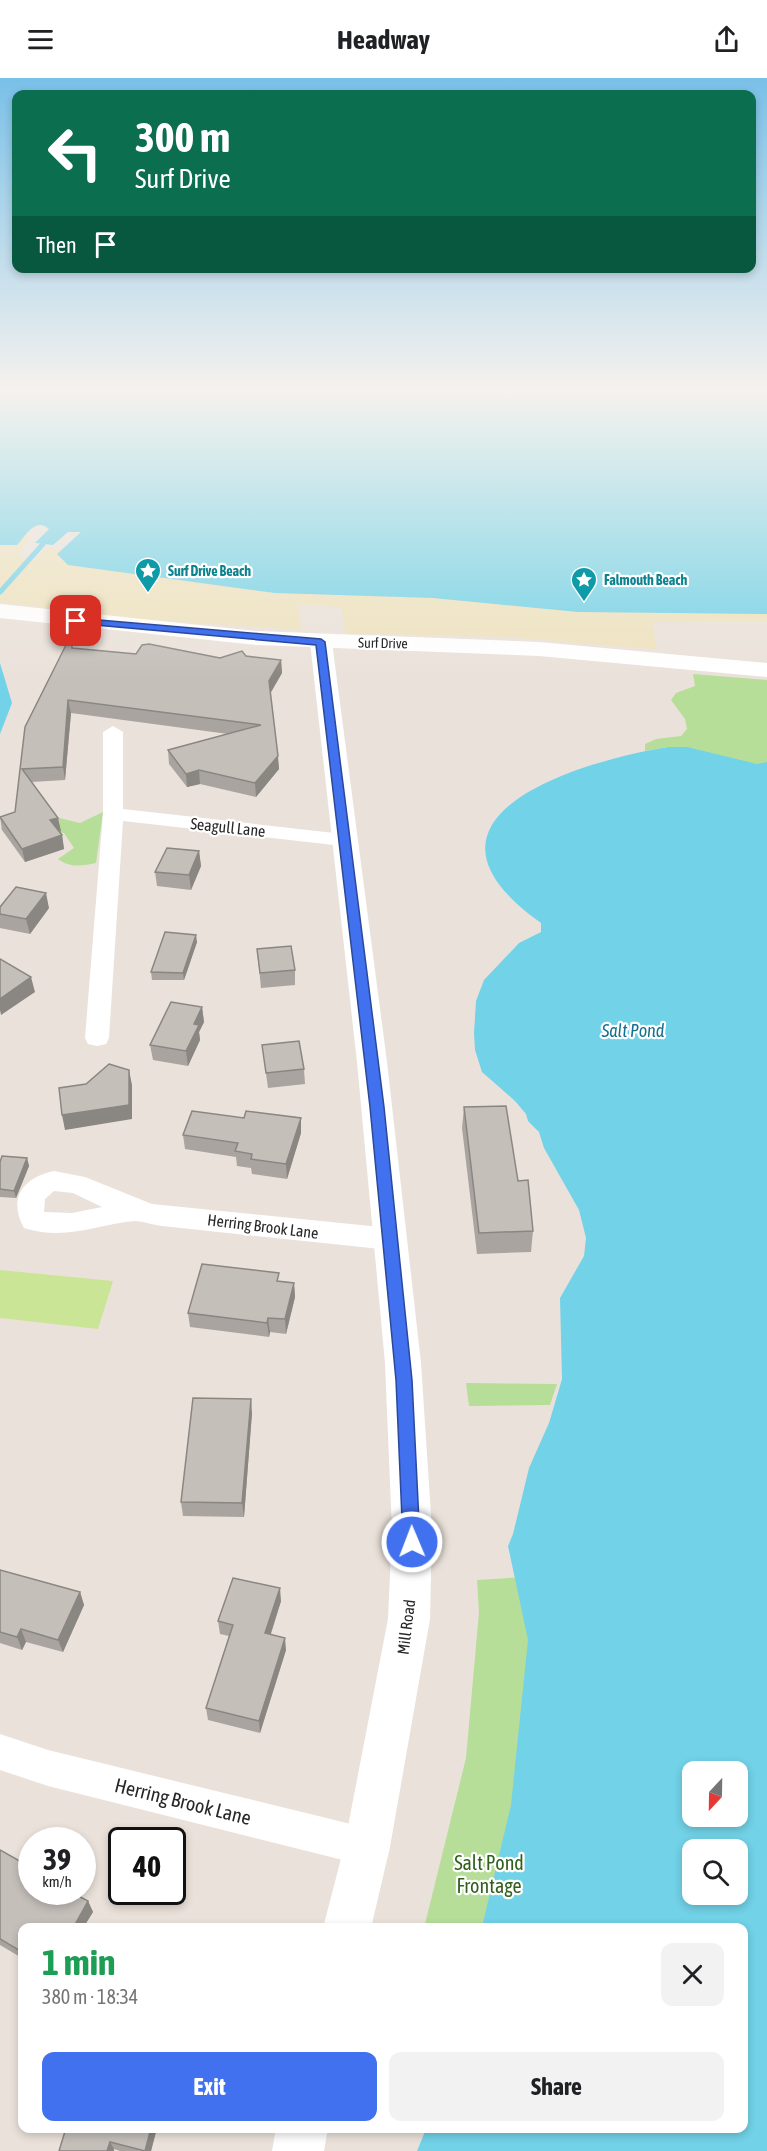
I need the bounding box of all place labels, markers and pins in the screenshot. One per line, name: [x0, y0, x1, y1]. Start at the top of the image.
place icon: Surf Drive Beach: [133, 556, 163, 594]
place label: Surf Drive Beach: [168, 563, 251, 579]
place icon: Falmouth Beach: [569, 565, 599, 603]
place label: Falmouth Beach: [604, 572, 687, 588]
pin: [50, 595, 101, 646]

